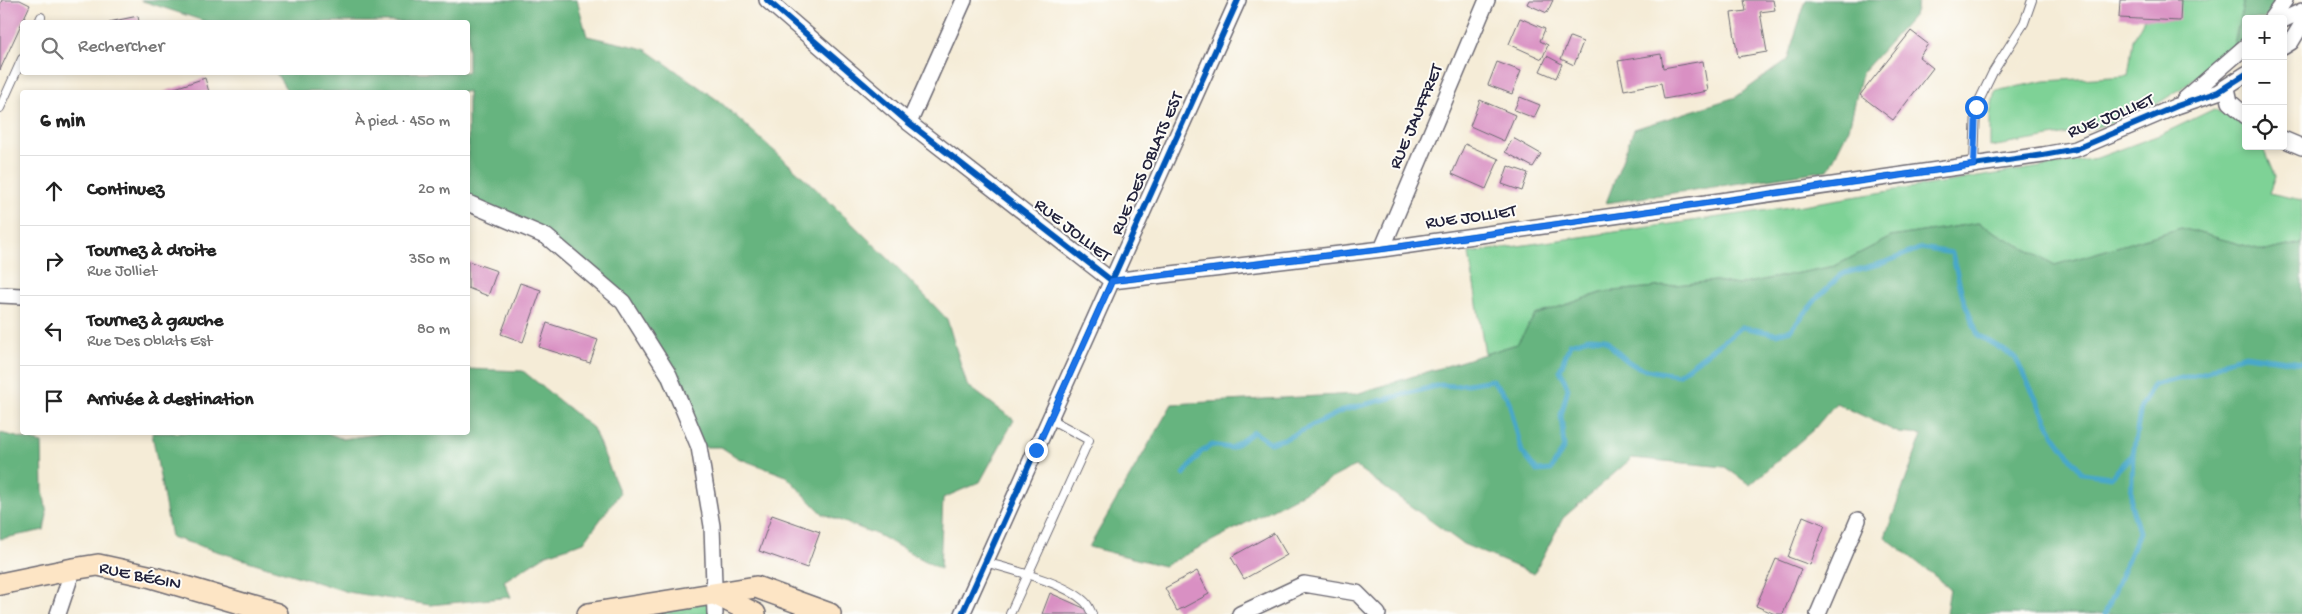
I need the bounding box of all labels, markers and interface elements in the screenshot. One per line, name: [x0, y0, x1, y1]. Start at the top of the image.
map controls: [2242, 15, 2287, 150]
button: +: [2242, 15, 2287, 60]
search box: [20, 20, 470, 75]
icon: search: [38, 34, 66, 62]
text: Rechercher: [78, 36, 164, 59]
street label: RUE JAUFFRET: [1385, 60, 1449, 173]
button: −: [2242, 60, 2287, 105]
street label: RUE DES OBLATS EST: [1107, 88, 1189, 239]
street label: RUE JOLLIET: [2065, 90, 2158, 144]
route start: [1965, 96, 1988, 119]
button: locate: [2242, 105, 2287, 150]
text: 6 min: [40, 110, 85, 135]
text: À pied · 450 m: [355, 113, 450, 132]
icon: ahead: [40, 177, 68, 205]
text: Continuez: [87, 179, 164, 202]
text: 20 m: [418, 181, 450, 200]
street label: RUE JOLLIET: [1030, 195, 1115, 268]
street label: RUE JOLLIET: [1424, 201, 1519, 235]
text: Tournez à droite: [87, 240, 216, 263]
icon: right: [40, 247, 68, 275]
text: 350 m: [409, 251, 450, 270]
text: Rue Jolliet: [87, 263, 157, 282]
text: Tournez à gauche: [87, 310, 223, 333]
icon: left: [40, 317, 68, 345]
text: 80 m: [417, 321, 450, 340]
text: Rue Des Oblats Est: [87, 333, 212, 352]
icon: arrive: [40, 387, 68, 415]
text: Arrivée à destination: [87, 389, 253, 412]
route end: [1025, 439, 1048, 462]
street label: RUE BÉGIN: [97, 558, 183, 596]

